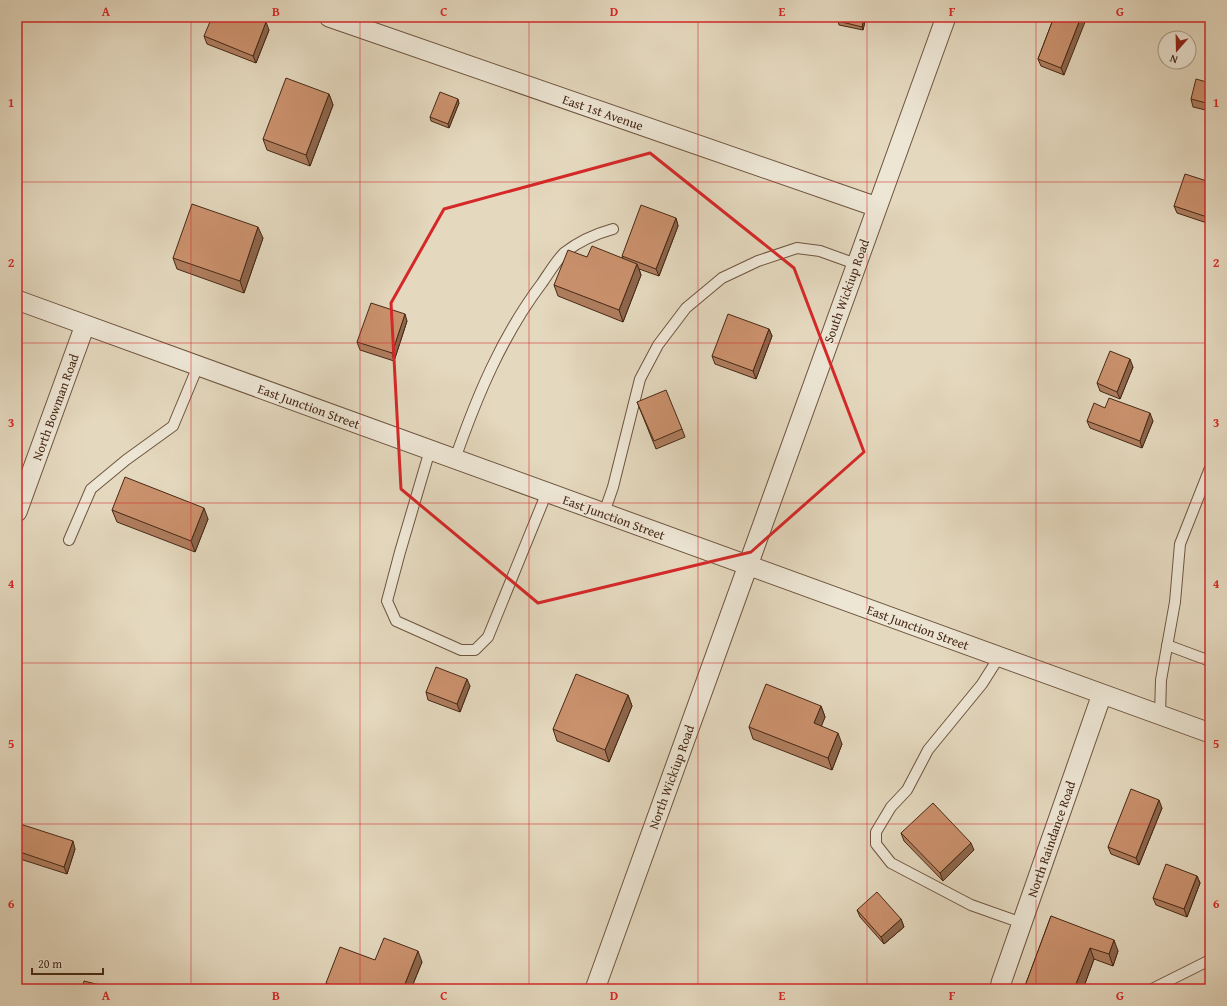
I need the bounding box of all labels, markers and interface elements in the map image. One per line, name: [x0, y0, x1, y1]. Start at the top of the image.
text: A: [102, 2, 111, 21]
text: B: [272, 2, 280, 21]
text: C: [440, 2, 448, 21]
text: D: [610, 2, 618, 21]
text: E: [779, 2, 786, 21]
text: F: [949, 2, 956, 21]
text: G: [1116, 2, 1124, 21]
north arrow: [1157, 30, 1197, 70]
text: N: [1167, 50, 1180, 68]
street label: East 1st Avenue: [560, 90, 646, 135]
text: 1: [8, 93, 14, 112]
text: 1: [1213, 93, 1219, 112]
street label: South Wickiup Road: [819, 236, 874, 346]
text: 2: [8, 253, 15, 272]
text: 2: [1213, 253, 1220, 272]
street label: North Bowman Road: [27, 351, 84, 463]
street label: East Junction Street: [255, 379, 363, 434]
text: 3: [8, 413, 14, 432]
text: 3: [1213, 413, 1219, 432]
street label: East Junction Street: [560, 490, 668, 545]
text: 4: [8, 574, 15, 593]
text: 4: [1213, 574, 1220, 593]
street label: East Junction Street: [864, 600, 972, 655]
street label: North Wickiup Road: [644, 722, 699, 832]
text: 5: [8, 734, 15, 753]
text: 5: [1213, 734, 1220, 753]
street label: North Raindance Road: [1023, 778, 1080, 900]
text: 6: [8, 894, 15, 913]
text: 6: [1213, 894, 1220, 913]
scale bar: [32, 950, 103, 976]
text: 20 m: [38, 955, 62, 972]
text: A: [102, 986, 111, 1005]
text: B: [272, 986, 280, 1005]
text: C: [440, 986, 448, 1005]
text: D: [610, 986, 618, 1005]
text: E: [779, 986, 786, 1005]
text: F: [949, 986, 956, 1005]
text: G: [1116, 986, 1124, 1005]

